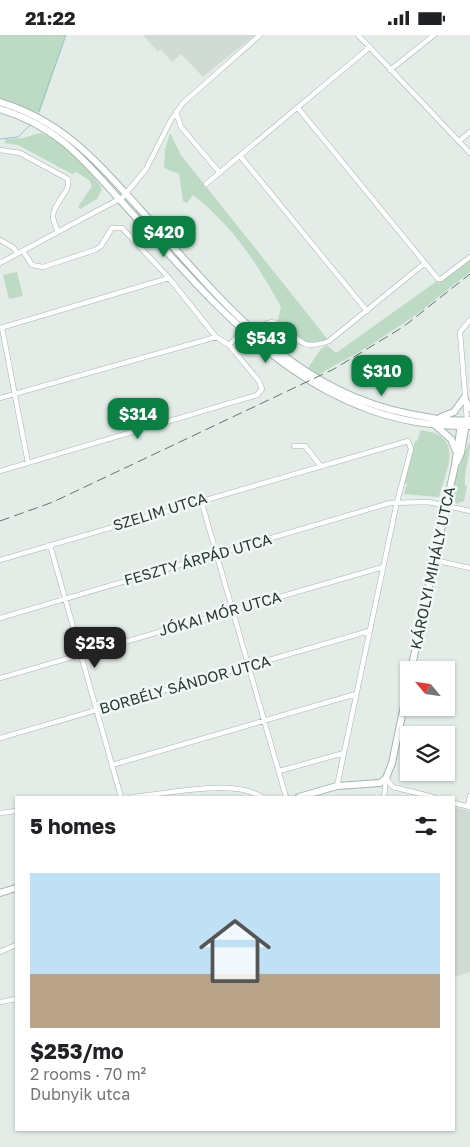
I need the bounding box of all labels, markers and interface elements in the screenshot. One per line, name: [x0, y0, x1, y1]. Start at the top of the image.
text: 21:22: [25, 6, 76, 29]
pin: $420: [134, 215, 194, 258]
text: $420: [144, 222, 184, 242]
pin: $543: [236, 321, 296, 364]
text: $543: [246, 328, 286, 348]
pin: $310: [352, 355, 412, 397]
text: $310: [362, 361, 402, 381]
pin: $314: [108, 397, 168, 440]
text: $314: [119, 404, 157, 424]
street label: KÁROLYI MIHÁLY UTCA: [406, 485, 458, 651]
street label: SZELIM UTCA: [110, 488, 209, 534]
street label: FESZTY ÁRPÁD UTCA: [122, 529, 274, 589]
street label: JÓKAI MÓR UTCA: [156, 587, 283, 639]
pin: $253: [65, 627, 125, 669]
text: $253: [75, 633, 115, 653]
street label: BORBÉLY SÁNDOR UTCA: [97, 651, 272, 717]
north arrow: [400, 661, 455, 716]
map controls: [400, 661, 455, 781]
button: layers: [400, 726, 455, 781]
icon: filters: [412, 812, 440, 840]
text: 5 homes: [30, 813, 116, 839]
icon: home: [190, 906, 280, 996]
text: $253/mo: [30, 1038, 124, 1064]
text: 2 rooms · 70 m²: [30, 1064, 146, 1084]
text: Dubnyik utca: [30, 1084, 130, 1104]

